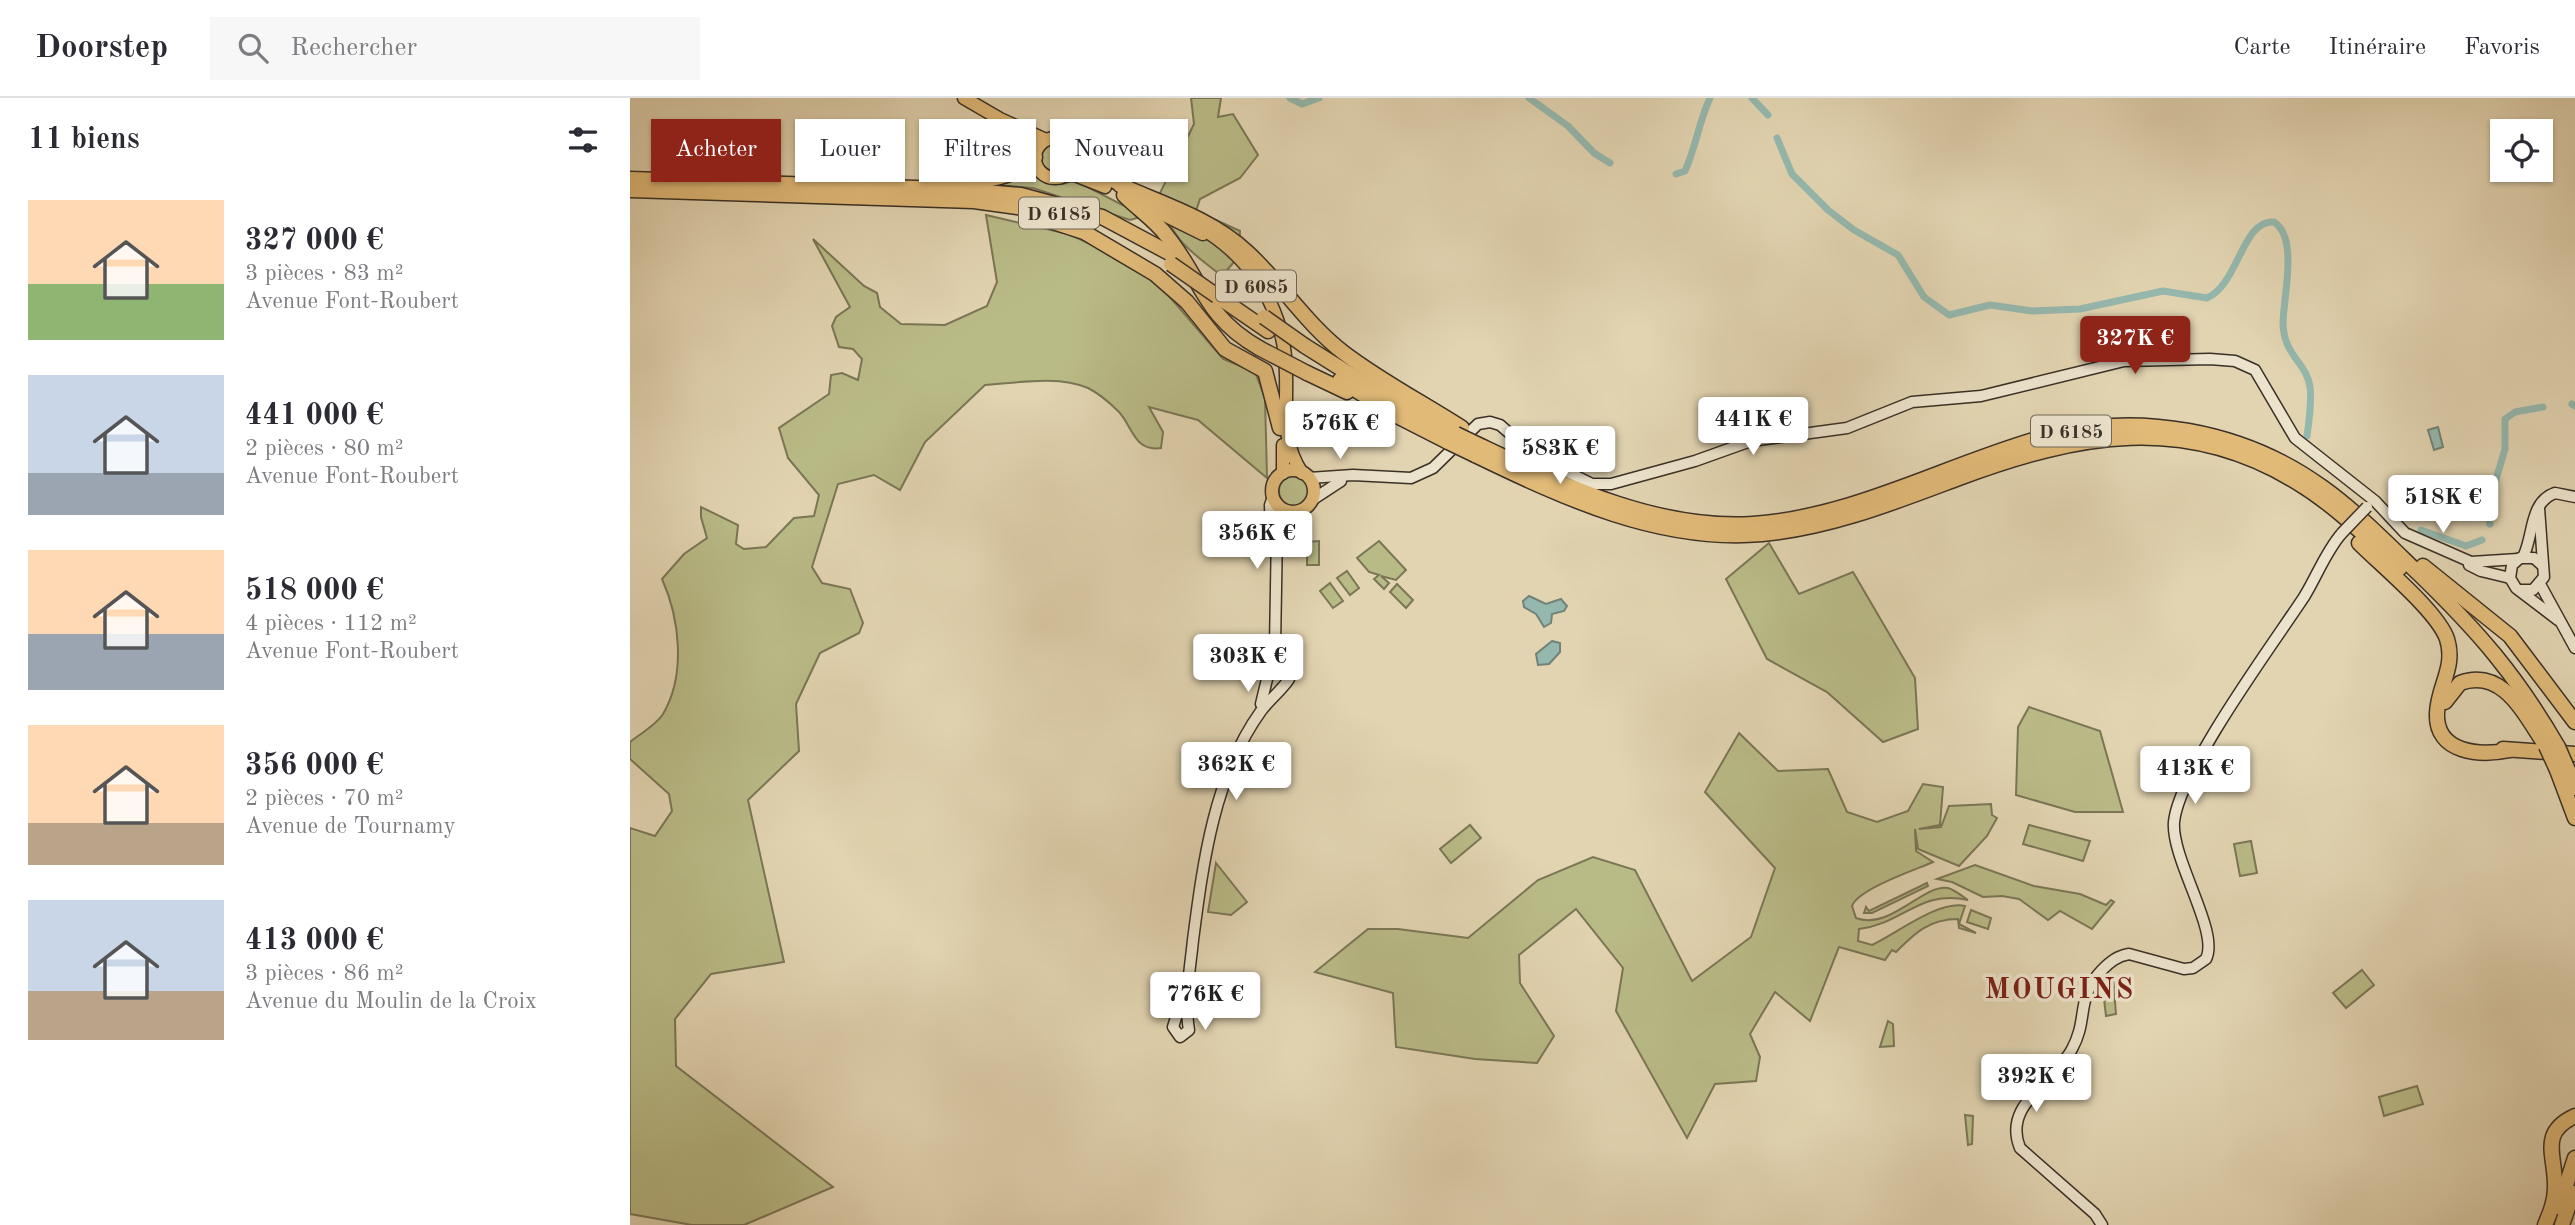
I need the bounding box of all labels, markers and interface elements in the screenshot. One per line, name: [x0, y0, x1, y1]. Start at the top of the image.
search box: [210, 17, 700, 80]
icon: search: [234, 29, 272, 67]
text: Doorstep: [35, 32, 168, 65]
text: Rechercher: [290, 35, 417, 61]
text: Carte: [2233, 36, 2291, 60]
text: Itinéraire: [2329, 36, 2426, 60]
text: Favoris: [2464, 36, 2540, 60]
chip: Acheter: [651, 119, 781, 182]
chip: Louer: [795, 119, 905, 182]
chip: Filtres: [919, 119, 1036, 182]
chip: Nouveau: [1050, 119, 1188, 182]
map controls: [2490, 119, 2553, 182]
button: locate: [2490, 119, 2553, 182]
icon: filters: [564, 121, 602, 159]
text: 11 biens: [28, 125, 140, 155]
road number: D 6185: [1019, 197, 1099, 228]
text: 327 000 €: [245, 226, 384, 256]
icon: home: [84, 228, 168, 312]
text: 3 pièces · 83 m²: [245, 262, 404, 285]
road number: D 6085: [1216, 270, 1296, 302]
text: Avenue Font-Roubert: [245, 290, 459, 313]
pin: 327K €: [2078, 316, 2192, 376]
text: 327K €: [2096, 327, 2174, 350]
pin: 441K €: [1696, 398, 1810, 457]
text: 441 000 €: [245, 401, 384, 431]
pin: 576K €: [1283, 402, 1397, 461]
icon: home: [84, 403, 168, 487]
text: 441K €: [1714, 408, 1792, 431]
text: 576K €: [1301, 412, 1379, 435]
road number: D 6185: [2031, 416, 2111, 446]
pin: 583K €: [1503, 426, 1617, 486]
text: 2 pièces · 80 m²: [245, 437, 404, 460]
text: 583K €: [1521, 437, 1599, 460]
text: Avenue Font-Roubert: [245, 465, 459, 488]
pin: 518K €: [2386, 476, 2500, 535]
text: 518K €: [2404, 486, 2482, 509]
pin: 356K €: [1200, 512, 1314, 571]
text: 356K €: [1218, 522, 1296, 545]
text: 518 000 €: [245, 576, 384, 606]
icon: home: [84, 578, 168, 662]
text: 4 pièces · 112 m²: [245, 612, 417, 635]
pin: 303K €: [1191, 634, 1305, 694]
text: Avenue Font-Roubert: [245, 640, 459, 663]
text: 303K €: [1209, 645, 1287, 668]
pin: 362K €: [1179, 742, 1293, 802]
pin: 413K €: [2138, 746, 2252, 806]
text: 356 000 €: [245, 751, 384, 781]
icon: home: [84, 753, 168, 837]
text: 362K €: [1197, 753, 1275, 776]
text: 413K €: [2156, 757, 2234, 780]
text: 2 pièces · 70 m²: [245, 787, 404, 810]
text: Avenue de Tournamy: [245, 815, 456, 838]
text: 413 000 €: [245, 926, 384, 956]
icon: home: [84, 928, 168, 1012]
text: 3 pièces · 86 m²: [245, 962, 404, 985]
pin: 776K €: [1148, 972, 1262, 1032]
district label: MOUGINS: [1985, 977, 2135, 1005]
text: 776K €: [1166, 983, 1244, 1006]
text: Avenue du Moulin de la Croix: [245, 990, 537, 1013]
pin: 392K €: [1979, 1054, 2093, 1114]
text: 392K €: [1997, 1065, 2075, 1088]

